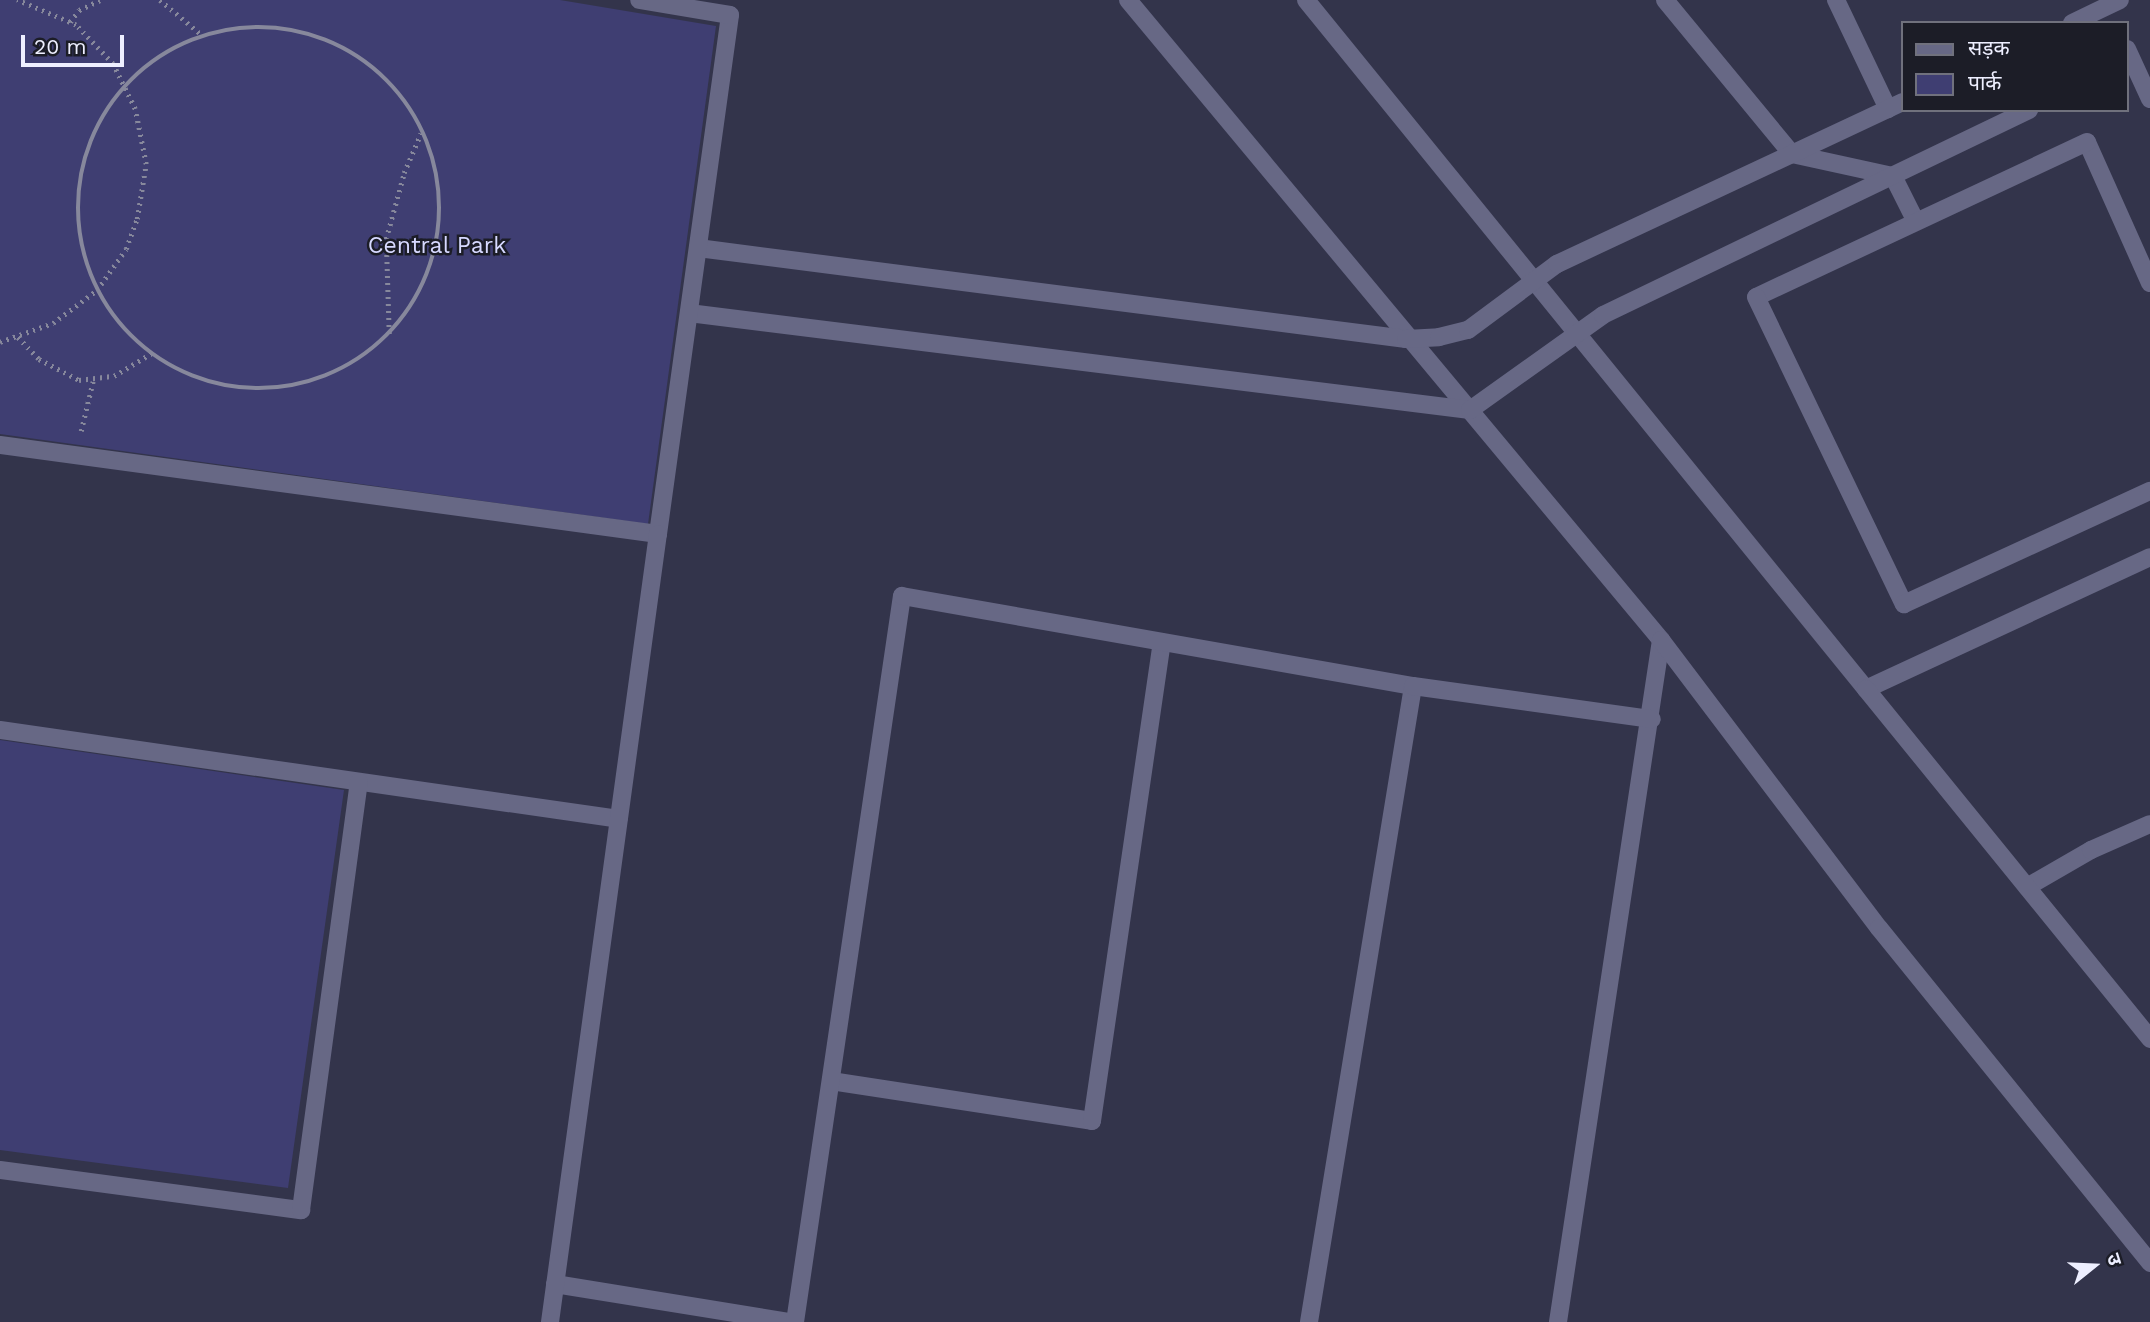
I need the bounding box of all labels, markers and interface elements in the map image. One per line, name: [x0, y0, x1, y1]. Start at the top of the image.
scale bar: [24, 21, 128, 65]
legend: [1902, 21, 2129, 112]
text: 20 m: [34, 34, 86, 59]
text: सड़क: [1968, 35, 2010, 60]
text: पार्क: [1968, 70, 2002, 95]
park label: Central Park: [367, 232, 507, 260]
north arrow: [2059, 1231, 2129, 1301]
text: उ: [2102, 1251, 2127, 1268]

